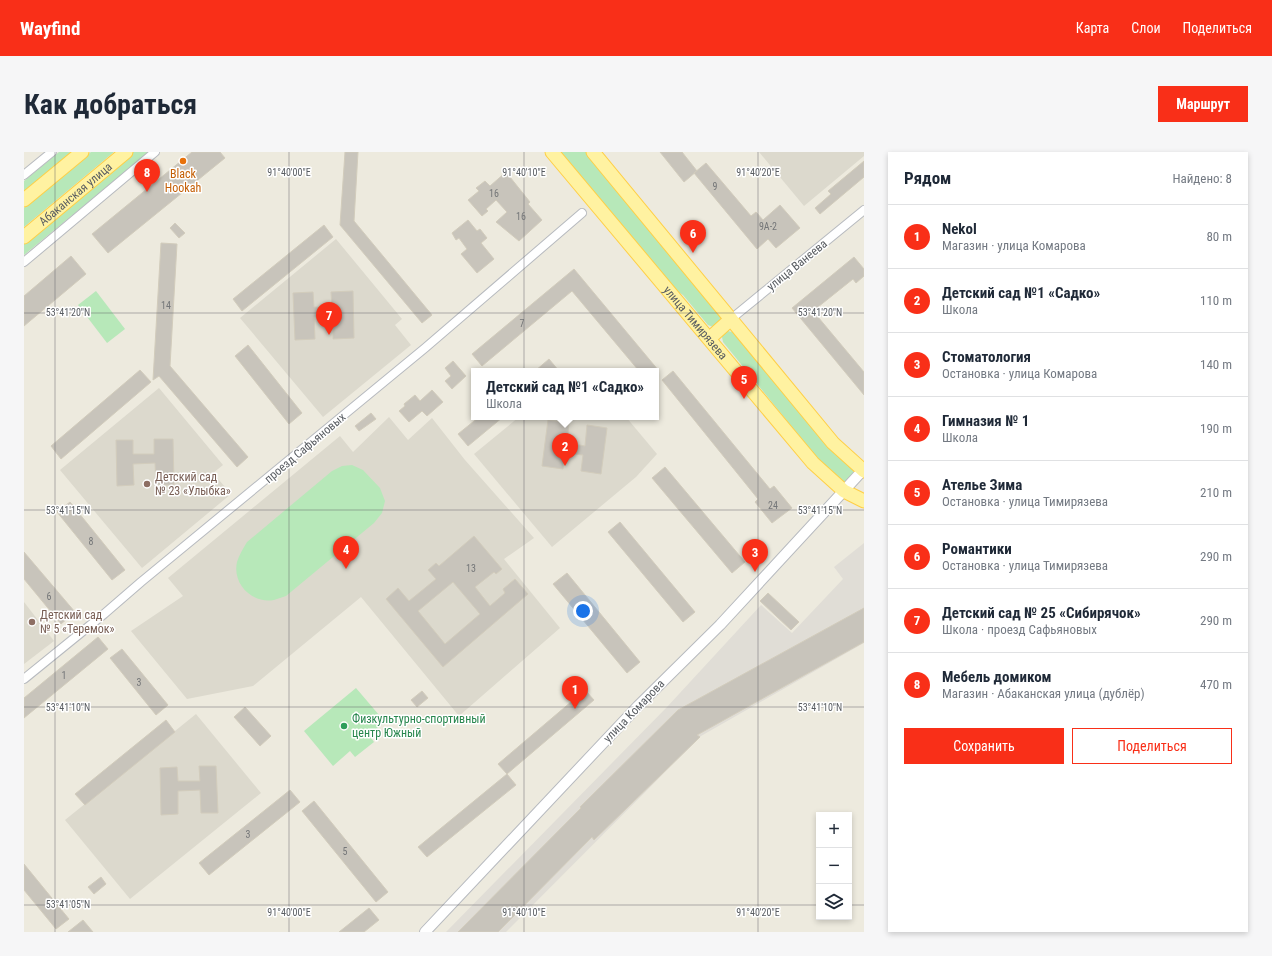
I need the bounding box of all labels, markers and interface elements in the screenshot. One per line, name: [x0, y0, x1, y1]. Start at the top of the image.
text: Wayfind: [20, 17, 80, 40]
text: Карта: [1076, 20, 1109, 36]
text: Слои: [1131, 20, 1161, 36]
text: Поделиться: [1183, 20, 1252, 36]
button: Маршрут: [1158, 86, 1248, 122]
text: Как добраться: [24, 88, 197, 121]
marker: Black Hookah: [178, 156, 188, 166]
pin: 8: [134, 159, 160, 192]
street label: Абаканская улица: [36, 160, 115, 229]
place label: Black Hookah: [165, 167, 201, 195]
text: 91°40'00"E: [267, 167, 311, 178]
text: 91°40'10"E: [502, 167, 546, 178]
text: 91°40'20"E: [736, 167, 780, 178]
text: Рядом: [904, 168, 951, 188]
text: Найдено: 8: [1172, 171, 1232, 186]
house number: 9: [713, 181, 718, 192]
house number: 16: [489, 188, 499, 199]
house number: 16: [516, 211, 526, 222]
pin: 6: [680, 220, 706, 253]
text: Nekol: [942, 220, 977, 238]
house number: 9А-2: [759, 221, 777, 232]
text: 1: [914, 229, 920, 244]
text: 80 m: [1206, 229, 1232, 244]
street label: улица Ванеева: [764, 236, 830, 293]
text: Магазин · улица Комарова: [942, 238, 1086, 253]
street label: улица Тимирязева: [661, 283, 730, 363]
text: Детский сад №1 «Cадко»: [942, 284, 1100, 302]
text: 2: [914, 293, 920, 308]
text: 110 m: [1200, 293, 1232, 308]
house number: 14: [161, 300, 171, 311]
pin: 7: [316, 302, 342, 335]
text: Школа: [942, 302, 978, 317]
text: 53°41'20"N: [46, 307, 90, 318]
text: 53°41'20"N: [798, 307, 842, 318]
house number: 7: [520, 318, 525, 329]
text: Стоматология: [942, 348, 1031, 366]
text: 3: [914, 357, 920, 372]
text: 140 m: [1200, 357, 1232, 372]
pin: 5: [731, 366, 757, 399]
text: Остановка · улица Комарова: [942, 366, 1097, 381]
popup: [471, 368, 659, 420]
text: Детский сад №1 «Cадко»: [486, 378, 644, 396]
text: Школа: [486, 396, 522, 411]
street label: проезд Сафьяновых: [262, 410, 348, 486]
text: Гимназия № 1: [942, 412, 1029, 430]
text: 4: [914, 421, 920, 436]
text: 190 m: [1200, 421, 1232, 436]
text: Школа: [942, 430, 978, 445]
pin: 2: [552, 433, 578, 466]
place label: Детский сад № 23 «Улыбка»: [155, 470, 231, 498]
text: Ателье Зима: [942, 476, 1022, 494]
marker: Детский сад № 23 «Улыбка»: [142, 479, 152, 489]
text: 5: [914, 485, 920, 500]
text: 210 m: [1200, 485, 1232, 500]
text: Остановка · улица Тимирязева: [942, 494, 1108, 509]
house number: 24: [768, 500, 778, 511]
text: 53°41'15"N: [46, 505, 90, 516]
text: 53°41'15"N: [798, 505, 842, 516]
house number: 8: [89, 536, 94, 547]
pin: 4: [333, 536, 359, 569]
pin: 3: [742, 539, 768, 572]
text: Романтики: [942, 540, 1012, 558]
text: 6: [914, 549, 920, 564]
text: 290 m: [1200, 549, 1232, 564]
text: Остановка · улица Тимирязева: [942, 558, 1108, 573]
house number: 13: [466, 563, 476, 574]
house number: 6: [47, 591, 52, 602]
your location: [573, 601, 593, 621]
text: Детский сад № 25 «Сибирячок»: [942, 604, 1141, 622]
place label: Детский сад № 5 «Теремок»: [40, 608, 114, 636]
text: 7: [914, 613, 920, 628]
text: 290 m: [1200, 613, 1232, 628]
marker: Детский сад № 5 «Теремок»: [27, 617, 37, 627]
text: Школа · проезд Сафьяновых: [942, 622, 1097, 637]
text: Мебель домиком: [942, 668, 1052, 686]
house number: 1: [62, 670, 66, 681]
pin: 1: [562, 676, 588, 709]
house number: 3: [137, 677, 142, 688]
street label: улица Комарова: [601, 677, 668, 745]
text: 8: [914, 677, 920, 692]
text: 470 m: [1200, 677, 1232, 692]
text: Магазин · Абаканская улица (дублёр): [942, 686, 1145, 701]
text: 53°41'10"N: [46, 702, 90, 713]
text: 53°41'10"N: [798, 702, 842, 713]
place label: Физкультурно-спортивный центр Южный: [352, 712, 486, 740]
marker: Физкультурно-спортивный центр Южный: [339, 721, 349, 731]
button: Сохранить: [904, 728, 1064, 764]
button: Поделиться: [1072, 728, 1232, 764]
map controls: [816, 812, 852, 920]
button: +: [816, 812, 852, 848]
house number: 3: [246, 829, 251, 840]
house number: 5: [343, 846, 348, 857]
button: −: [816, 848, 852, 884]
button: layers: [816, 884, 852, 920]
text: 53°41'05"N: [46, 899, 90, 910]
text: 91°40'00"E: [267, 907, 311, 918]
text: 91°40'10"E: [502, 907, 546, 918]
text: 91°40'20"E: [736, 907, 780, 918]

